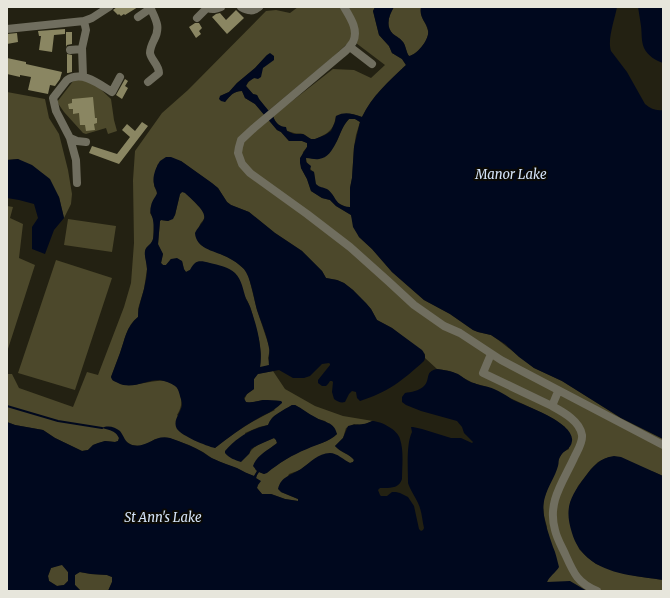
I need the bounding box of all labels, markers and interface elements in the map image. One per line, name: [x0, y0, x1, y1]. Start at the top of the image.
water label: Manor Lake: [474, 166, 547, 183]
water label: St Ann's Lake: [124, 509, 202, 526]

